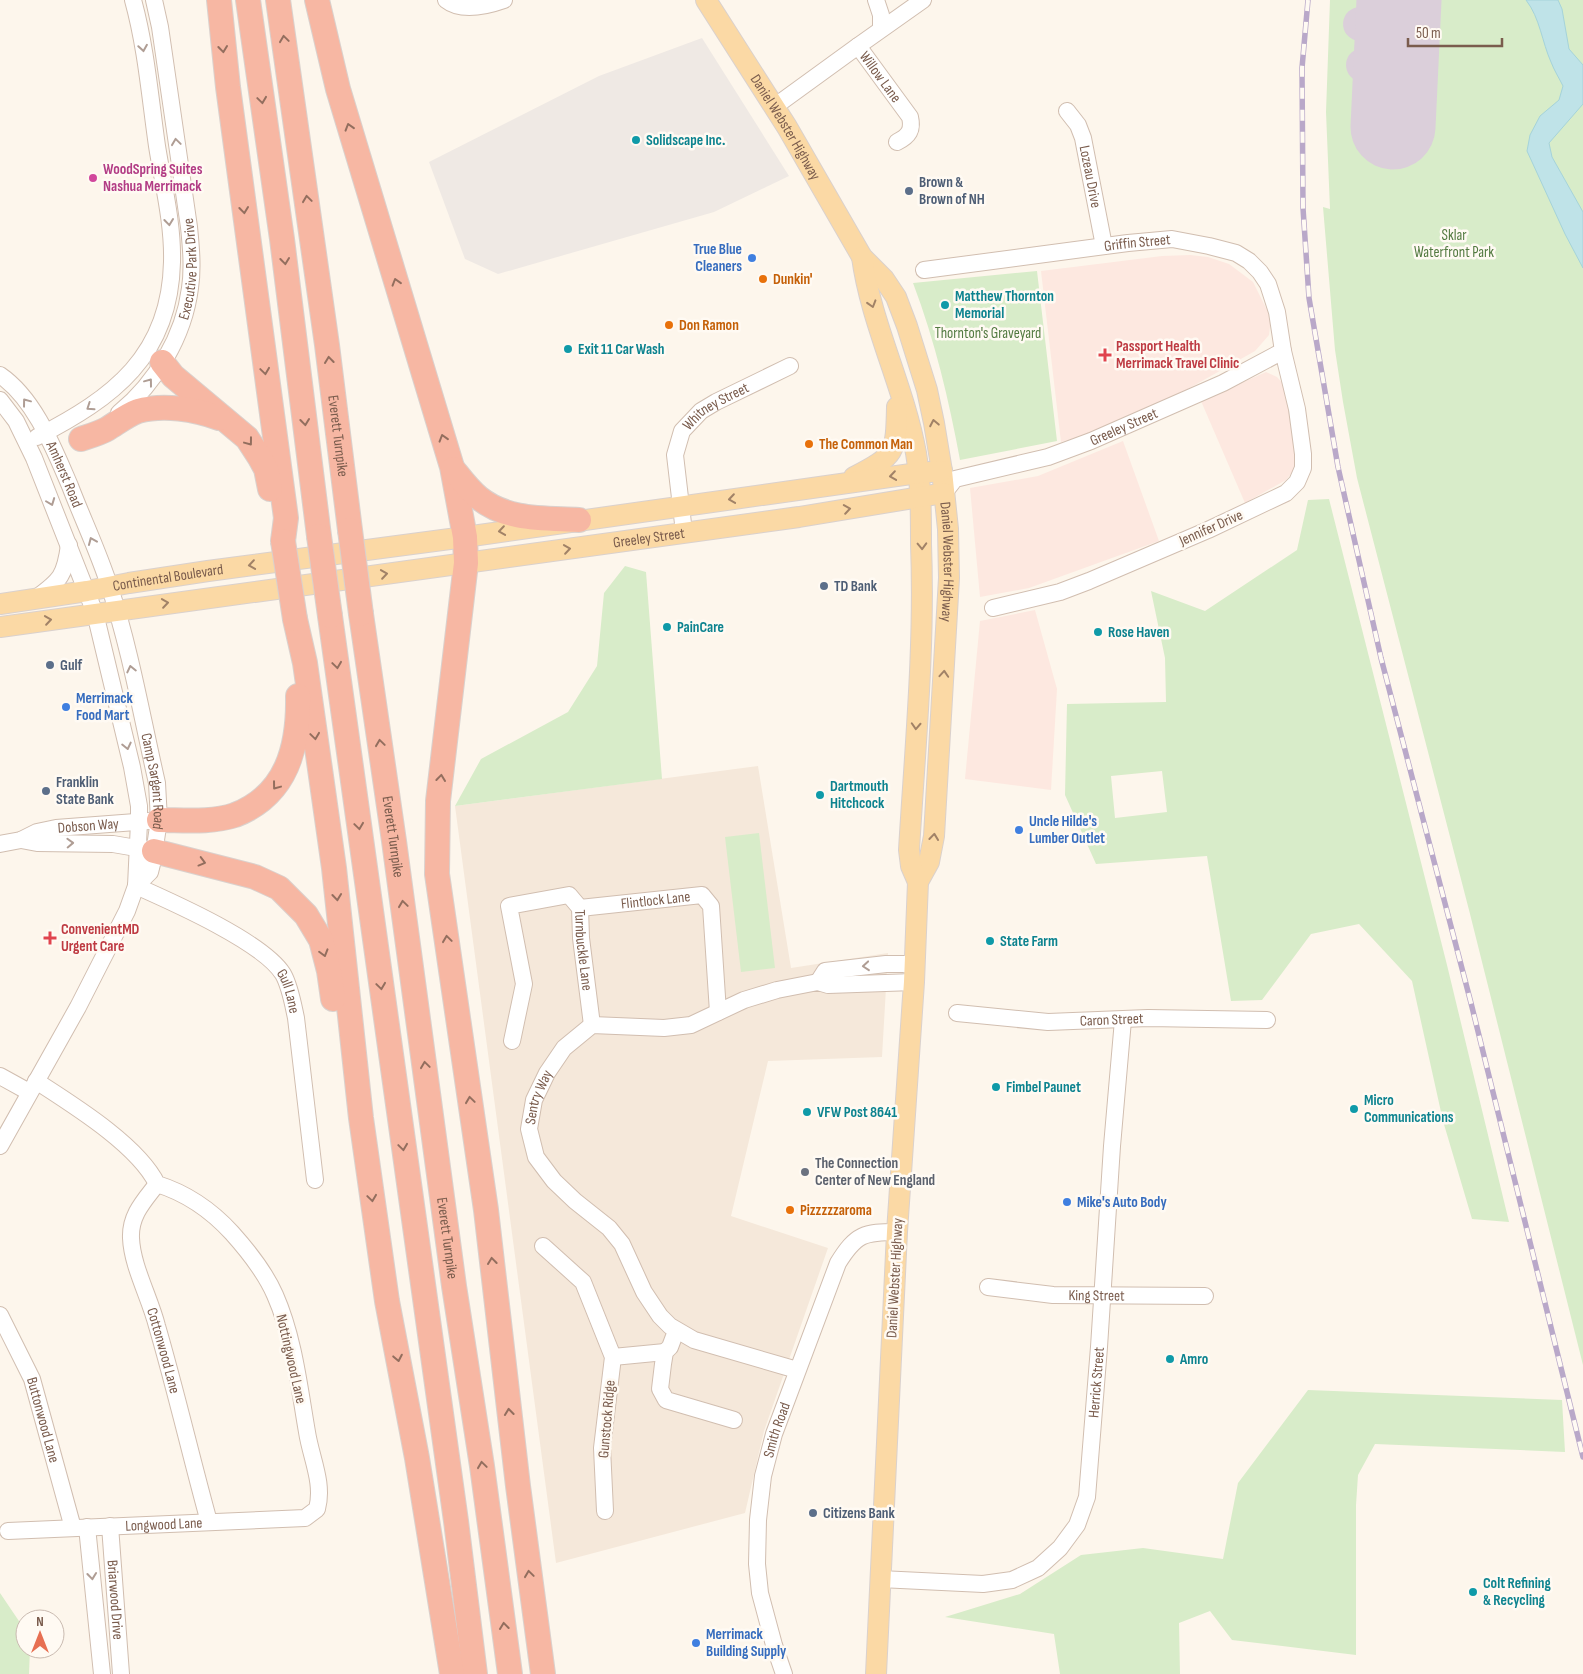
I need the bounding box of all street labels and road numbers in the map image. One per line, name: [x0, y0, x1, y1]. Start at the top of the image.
street label: Willow Lane: [855, 47, 906, 106]
street label: Daniel Webster Highway: [746, 71, 825, 184]
street label: Lozeau Drive: [1075, 144, 1106, 209]
street label: Executive Park Drive: [174, 217, 201, 322]
street label: Griffin Street: [1103, 230, 1172, 256]
street label: Whitney Street: [678, 378, 752, 434]
street label: Everett Turnpike: [324, 394, 353, 478]
street label: Greeley Street: [1087, 403, 1161, 450]
street label: Amherst Road: [42, 437, 87, 510]
street label: Daniel Webster Highway: [936, 501, 959, 623]
street label: Jennifer Drive: [1175, 506, 1246, 551]
street label: Greeley Street: [612, 523, 686, 552]
street label: Continental Boulevard: [111, 560, 224, 595]
street label: Camp Sargent Road: [137, 731, 169, 831]
street label: Everett Turnpike: [378, 795, 408, 879]
street label: Dobson Way: [57, 814, 120, 837]
street label: Flintlock Lane: [620, 887, 691, 913]
street label: Turnbuckle Lane: [571, 909, 597, 992]
street label: Gull Lane: [273, 965, 304, 1015]
street label: Caron Street: [1079, 1009, 1144, 1030]
street label: Sentry Way: [520, 1067, 557, 1126]
street label: Everett Turnpike: [433, 1196, 462, 1280]
street label: Daniel Webster Highway: [882, 1217, 908, 1339]
street label: King Street: [1068, 1286, 1125, 1305]
street label: Cottonwood Lane: [143, 1305, 185, 1396]
street label: Nottingwood Lane: [271, 1312, 311, 1406]
street label: Herrick Street: [1084, 1346, 1108, 1419]
street label: Buttonwood Lane: [22, 1375, 64, 1465]
street label: Gunstock Ridge: [594, 1379, 620, 1459]
street label: Smith Road: [759, 1400, 795, 1460]
street label: Longwood Lane: [125, 1513, 203, 1535]
street label: Briarwood Drive: [103, 1559, 128, 1640]

